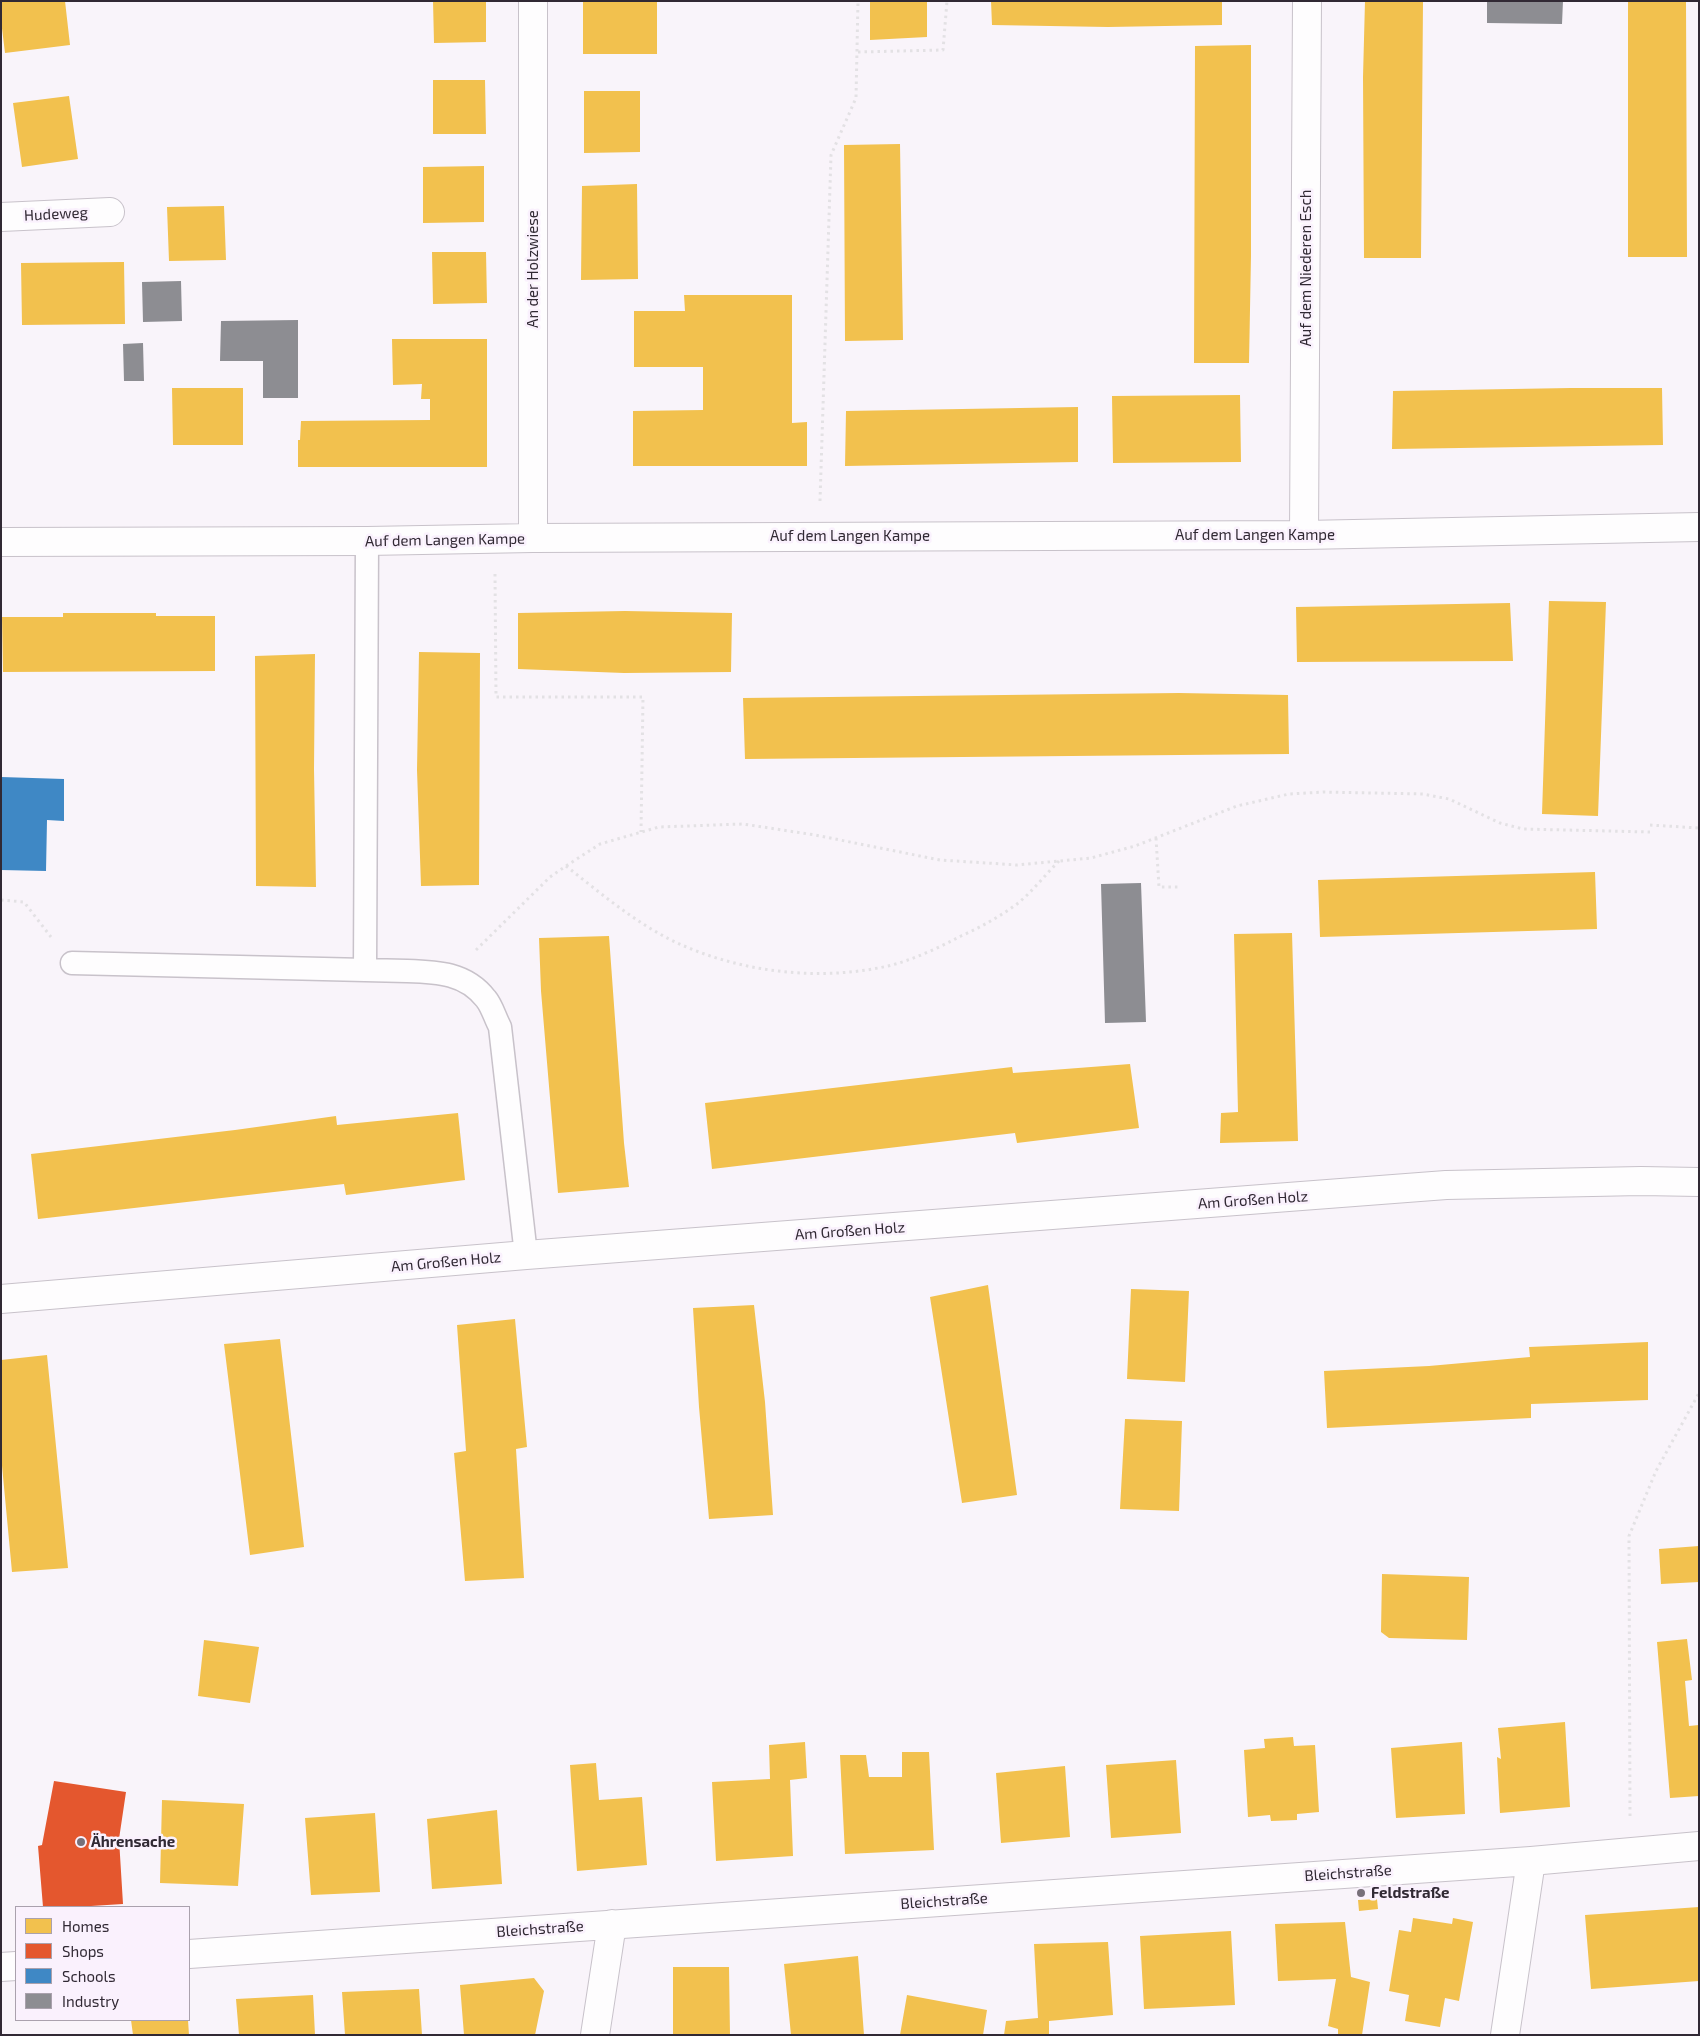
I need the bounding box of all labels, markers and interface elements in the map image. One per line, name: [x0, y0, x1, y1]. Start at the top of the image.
street label: Auf dem Niederen Esch: [1297, 189, 1315, 347]
street label: Hudeweg: [24, 203, 88, 225]
street label: An der Holzwiese: [524, 210, 542, 328]
street label: Auf dem Langen Kampe: [1175, 526, 1335, 544]
street label: Auf dem Langen Kampe: [770, 527, 930, 545]
street label: Auf dem Langen Kampe: [365, 530, 525, 550]
street label: Am Großen Holz: [1197, 1187, 1309, 1213]
street label: Am Großen Holz: [794, 1218, 906, 1244]
street label: Am Großen Holz: [390, 1248, 502, 1276]
place label: Ährensache: [91, 1833, 175, 1851]
marker: Ährensache: [75, 1836, 87, 1848]
street label: Bleichstraße: [1304, 1861, 1392, 1885]
place label: Feldstraße: [1371, 1884, 1450, 1902]
marker: Feldstraße: [1355, 1887, 1367, 1899]
street label: Bleichstraße: [900, 1889, 988, 1913]
legend: [15, 1906, 190, 2021]
text: Homes: [62, 1917, 109, 1935]
street label: Bleichstraße: [496, 1917, 584, 1941]
text: Shops: [62, 1942, 104, 1960]
text: Schools: [62, 1967, 116, 1985]
text: Industry: [62, 1992, 119, 2010]

